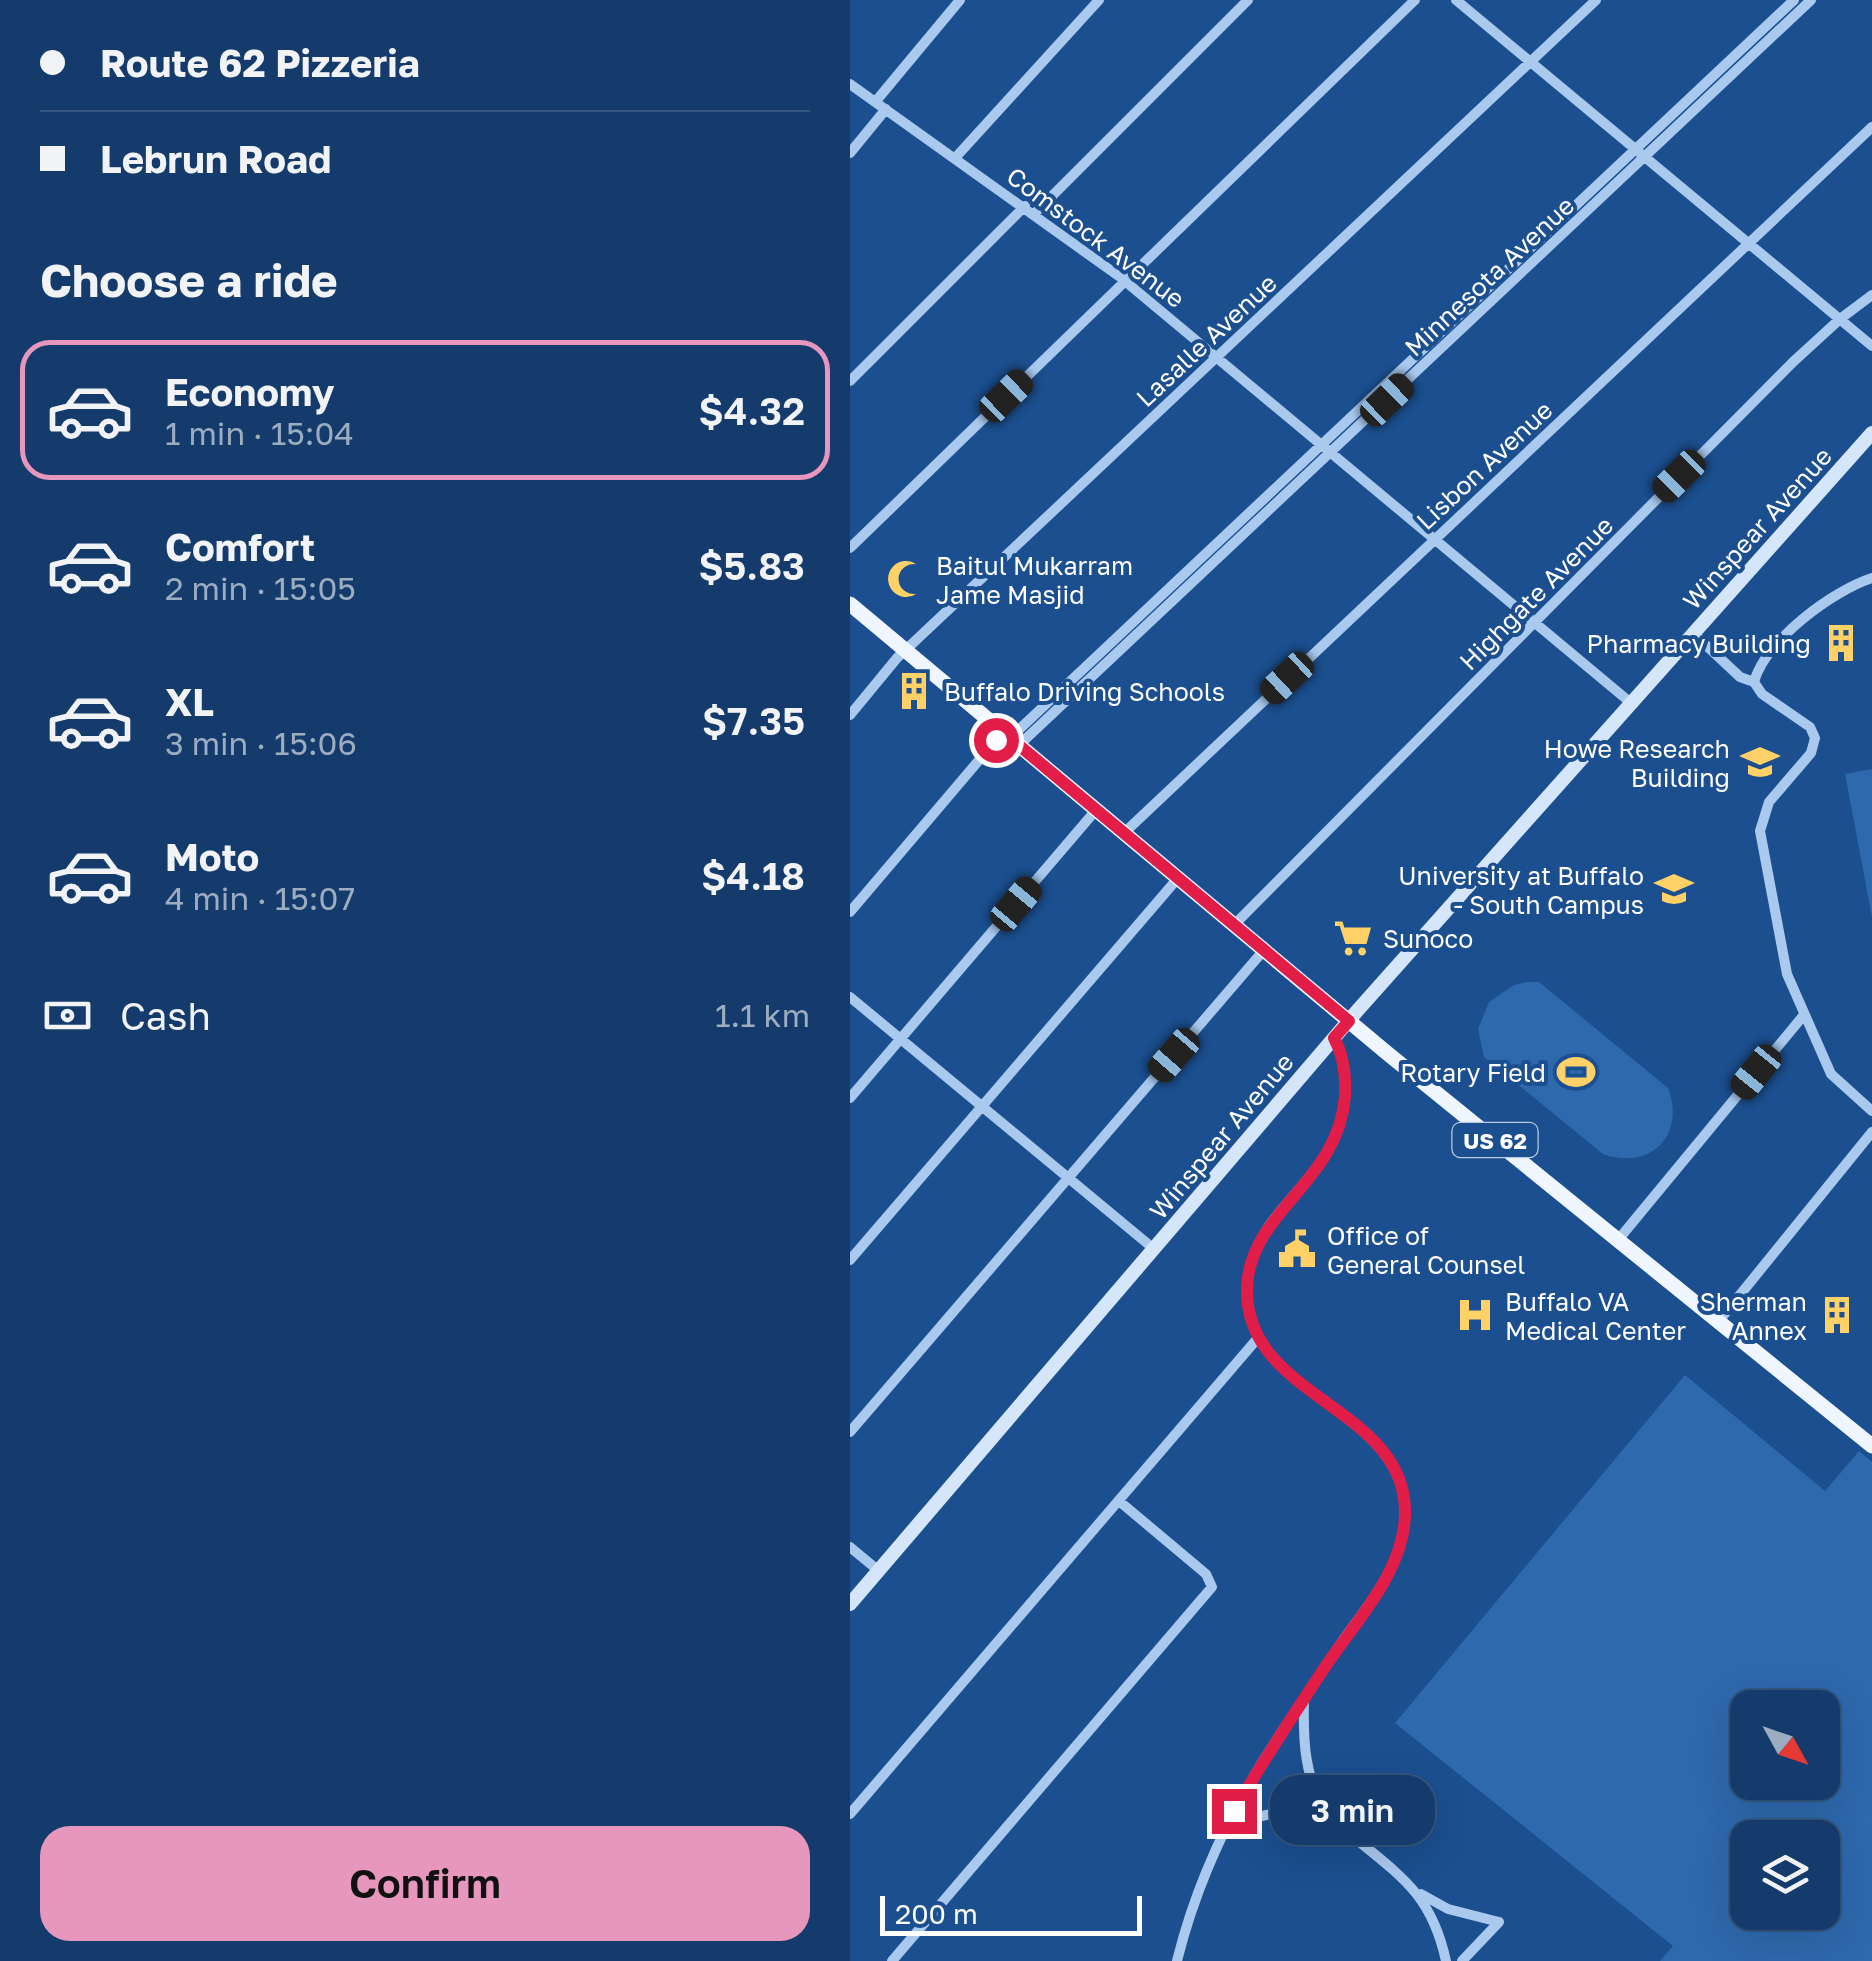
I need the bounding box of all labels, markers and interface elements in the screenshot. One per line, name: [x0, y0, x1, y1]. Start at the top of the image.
text: Route 62 Pizzeria: [100, 40, 420, 85]
text: Lebrun Road: [100, 136, 331, 181]
street label: Comstock Avenue: [1001, 160, 1191, 314]
street label: Minnesota Avenue: [1398, 190, 1580, 362]
text: Choose a ride: [40, 253, 338, 307]
street label: Lasalle Avenue: [1129, 267, 1283, 413]
car: [974, 364, 1038, 428]
icon: car: [45, 365, 135, 455]
car: [1355, 368, 1419, 432]
text: Economy: [165, 369, 334, 414]
text: $4.32: [699, 388, 805, 433]
street label: Lisbon Avenue: [1410, 394, 1558, 536]
text: 1 min · 15:04: [165, 414, 354, 452]
street label: Winspear Avenue: [1676, 440, 1838, 616]
car: [1647, 444, 1711, 508]
street label: Highgate Avenue: [1453, 510, 1619, 676]
icon: car: [45, 520, 135, 610]
text: Comfort: [165, 524, 315, 569]
text: $5.83: [699, 543, 805, 588]
place label: Baitul Mukarram Jame Masjid: [936, 550, 1133, 610]
mosque icon: Baitul Mukarram Jame Masjid: [885, 558, 927, 600]
text: 2 min · 15:05: [165, 569, 356, 607]
building icon: Pharmacy Building: [1820, 622, 1862, 664]
place label: Pharmacy Building: [1587, 628, 1811, 659]
car: [1255, 647, 1319, 709]
building icon: Buffalo Driving Schools: [893, 670, 935, 712]
icon: car: [45, 675, 135, 765]
place label: Buffalo Driving Schools: [944, 676, 1225, 707]
text: XL: [165, 679, 214, 724]
text: $7.35: [702, 698, 805, 743]
route start: [974, 718, 1019, 763]
text: 3 min · 15:06: [165, 724, 357, 762]
place label: Howe Research Building: [1544, 733, 1730, 793]
school or university icon: Howe Research Building: [1739, 741, 1781, 783]
icon: car: [45, 830, 135, 920]
text: Moto: [165, 834, 259, 879]
text: $4.18: [701, 853, 805, 898]
place label: University at Buffalo - South Campus: [1398, 860, 1644, 920]
school or university icon: University at Buffalo - South Campus: [1653, 868, 1695, 910]
car: [985, 871, 1047, 937]
text: 4 min · 15:07: [165, 879, 355, 917]
supermarket icon: Sunoco: [1332, 917, 1374, 959]
place label: Sunoco: [1383, 923, 1473, 954]
icon: cash: [40, 988, 95, 1043]
text: Cash: [120, 993, 211, 1038]
text: 1.1 km: [715, 996, 810, 1034]
car: [1143, 1023, 1205, 1087]
car: [1725, 1039, 1787, 1105]
street label: Winspear Avenue: [1142, 1047, 1300, 1225]
sports icon: Rotary Field: [1555, 1051, 1597, 1093]
place label: Rotary Field: [1400, 1057, 1546, 1088]
road number: US 62: [1452, 1123, 1538, 1157]
place label: Office of General Counsel: [1327, 1220, 1525, 1280]
public building icon: Office of General Counsel: [1276, 1228, 1318, 1270]
place label: Buffalo VA Medical Center: [1505, 1286, 1686, 1346]
place label: Sherman Annex: [1700, 1286, 1807, 1346]
hospital icon: Buffalo VA Medical Center: [1454, 1294, 1496, 1336]
building icon: Sherman Annex: [1816, 1294, 1858, 1336]
north arrow: [1730, 1690, 1840, 1800]
map controls: [1730, 1690, 1840, 1930]
callout: 3 min: [1269, 1776, 1434, 1846]
route end: [1212, 1789, 1257, 1834]
text: 3 min: [1311, 1791, 1394, 1829]
button: layers: [1730, 1820, 1840, 1930]
button: Confirm: [40, 1826, 810, 1941]
scale bar: [880, 1891, 1142, 1936]
text: 200 m: [895, 1897, 978, 1930]

